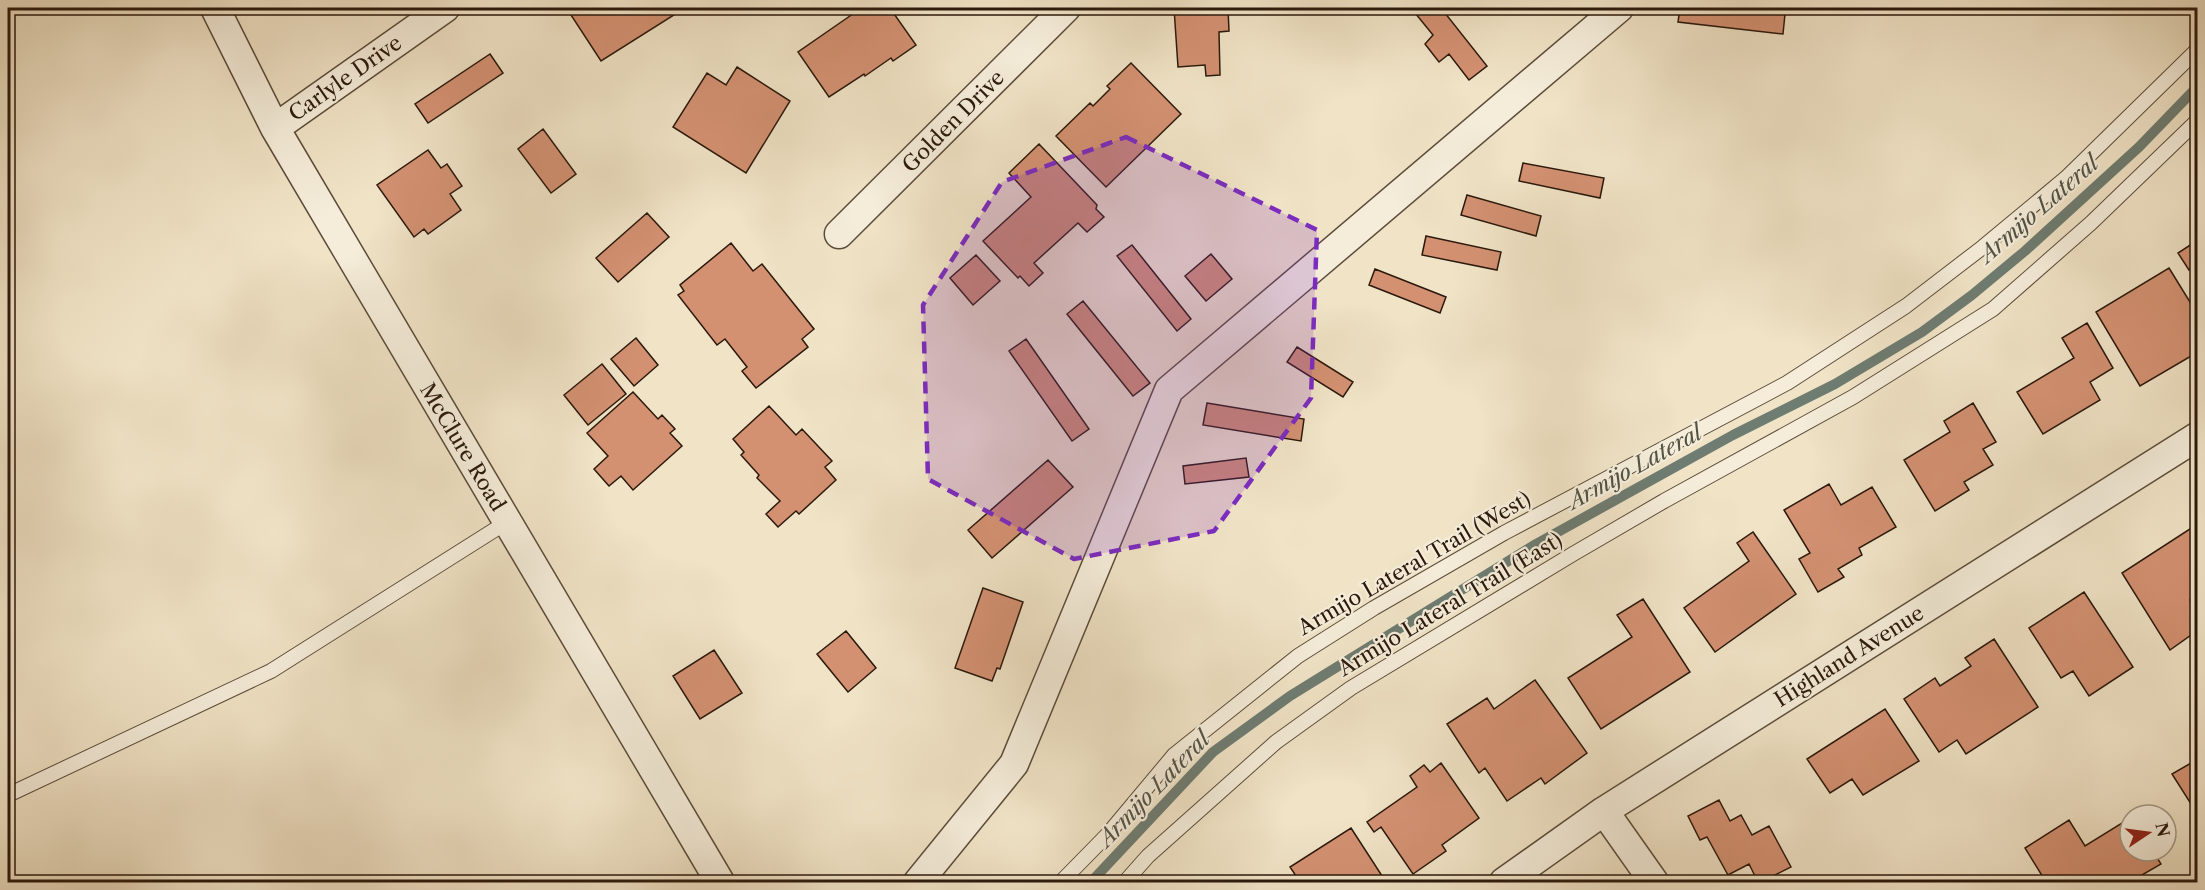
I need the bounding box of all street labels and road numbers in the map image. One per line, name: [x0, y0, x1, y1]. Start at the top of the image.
street label: Carlyle Drive: [284, 30, 406, 126]
street label: Golden Drive: [897, 65, 1009, 177]
street label: McClure Road: [415, 378, 511, 516]
street label: Armijo Lateral Trail (West): [1292, 486, 1535, 640]
street label: Armijo Lateral Trail (East): [1332, 527, 1567, 681]
street label: Highland Avenue: [1770, 600, 1928, 712]

